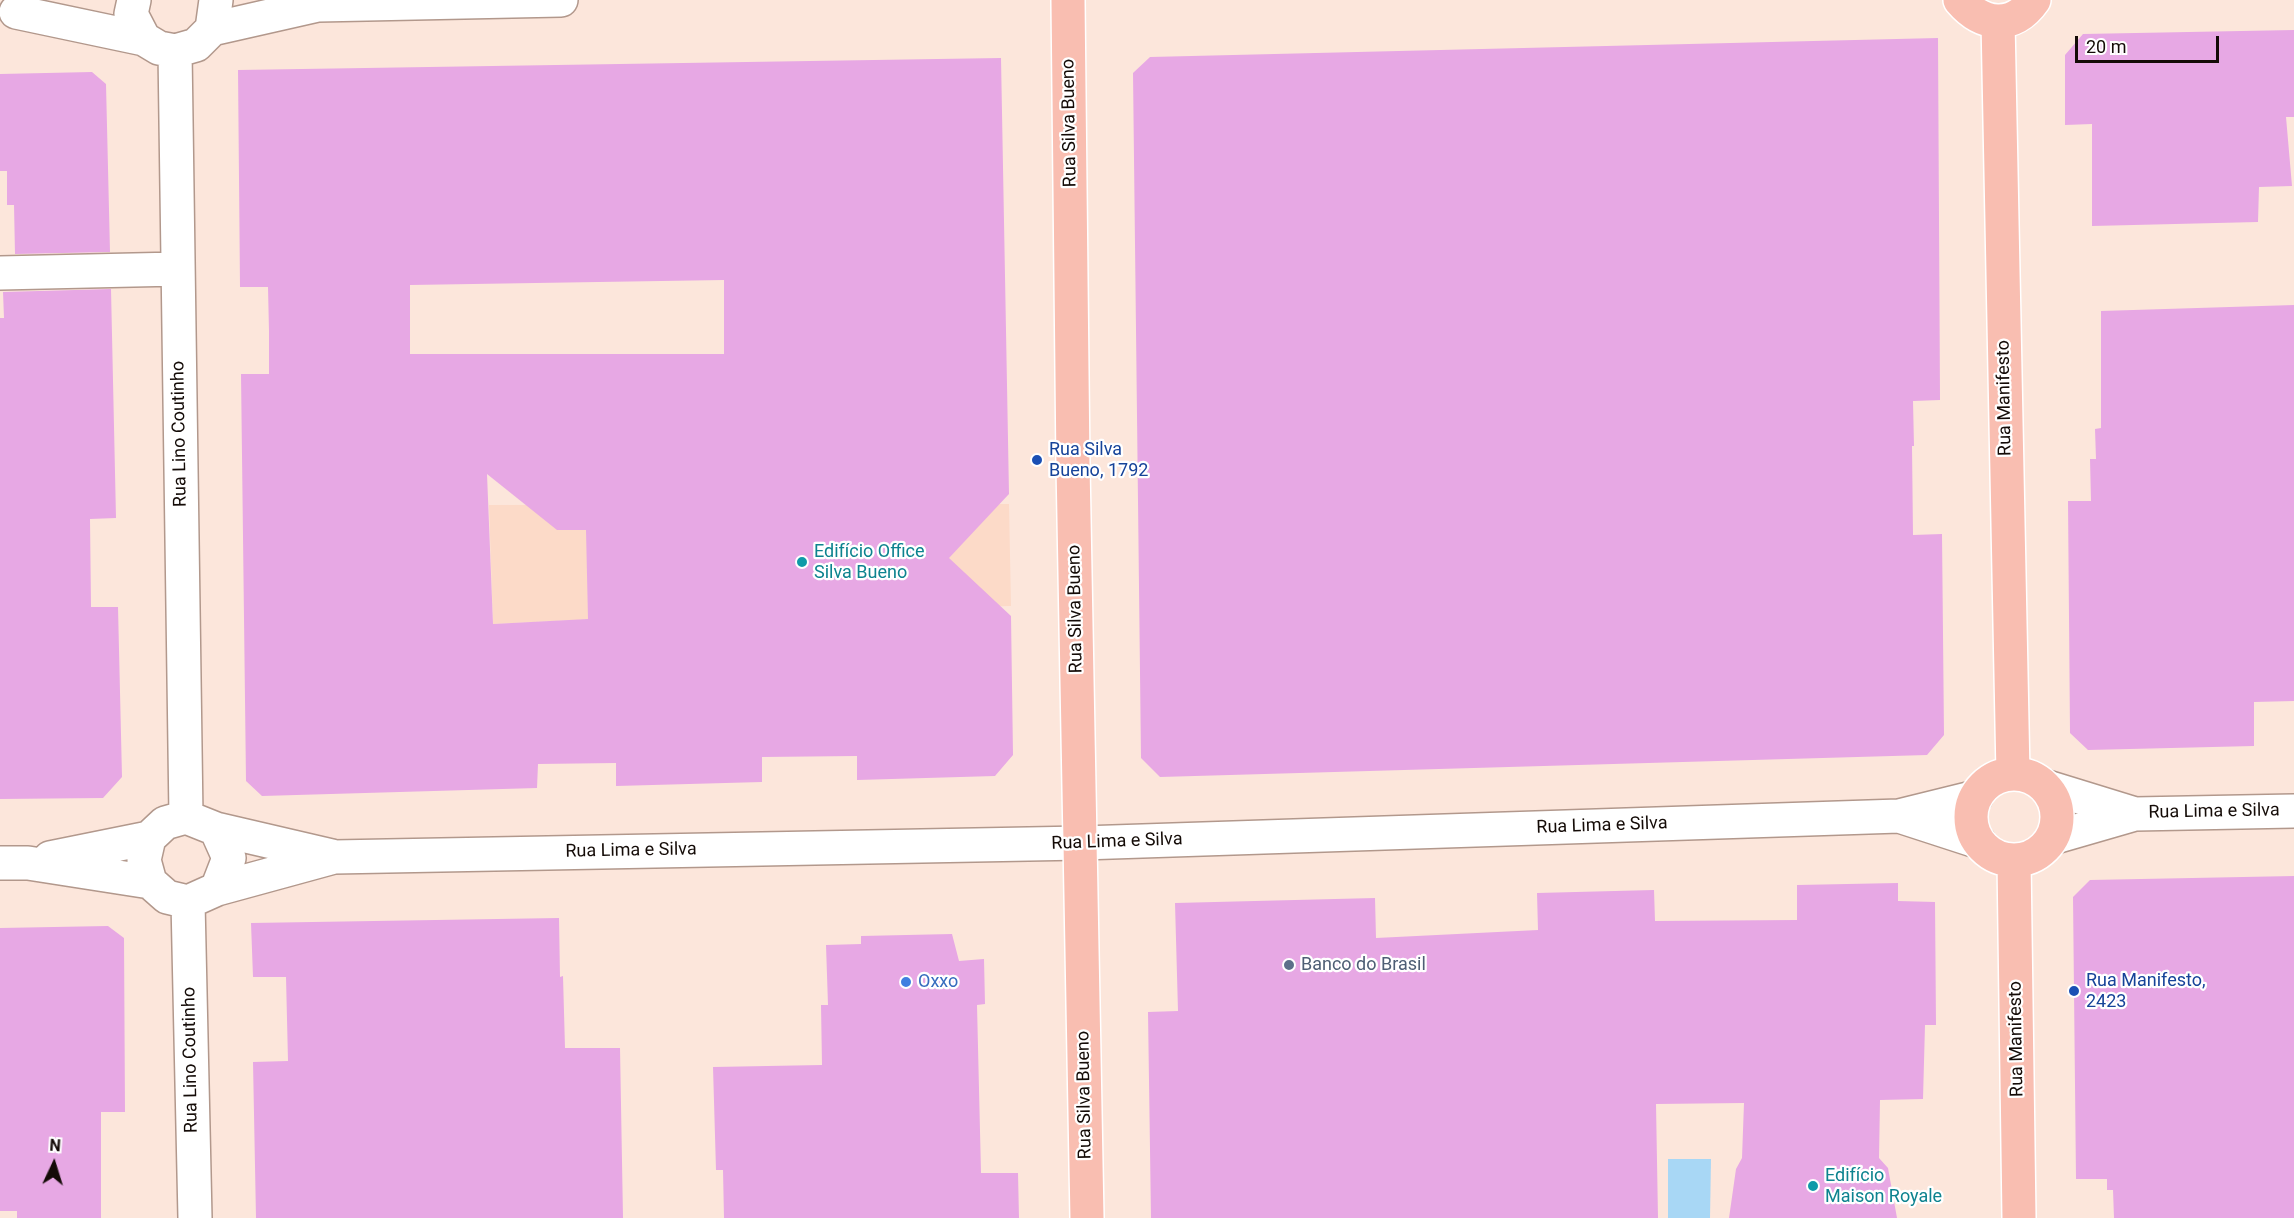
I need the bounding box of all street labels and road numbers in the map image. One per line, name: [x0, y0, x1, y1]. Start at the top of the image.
street label: Rua Silva Bueno: [1058, 59, 1082, 187]
street label: Rua Manifesto: [1993, 340, 2017, 456]
street label: Rua Lino Coutinho: [168, 361, 192, 507]
street label: Rua Silva Bueno: [1064, 545, 1088, 673]
street label: Rua Lima e Silva: [2148, 800, 2280, 824]
street label: Rua Lima e Silva: [1536, 813, 1668, 839]
street label: Rua Lima e Silva: [1051, 829, 1183, 855]
street label: Rua Lima e Silva: [565, 839, 697, 863]
street label: Rua Manifesto: [2005, 981, 2029, 1097]
street label: Rua Lino Coutinho: [179, 987, 203, 1133]
street label: Rua Silva Bueno: [1073, 1031, 1097, 1159]

